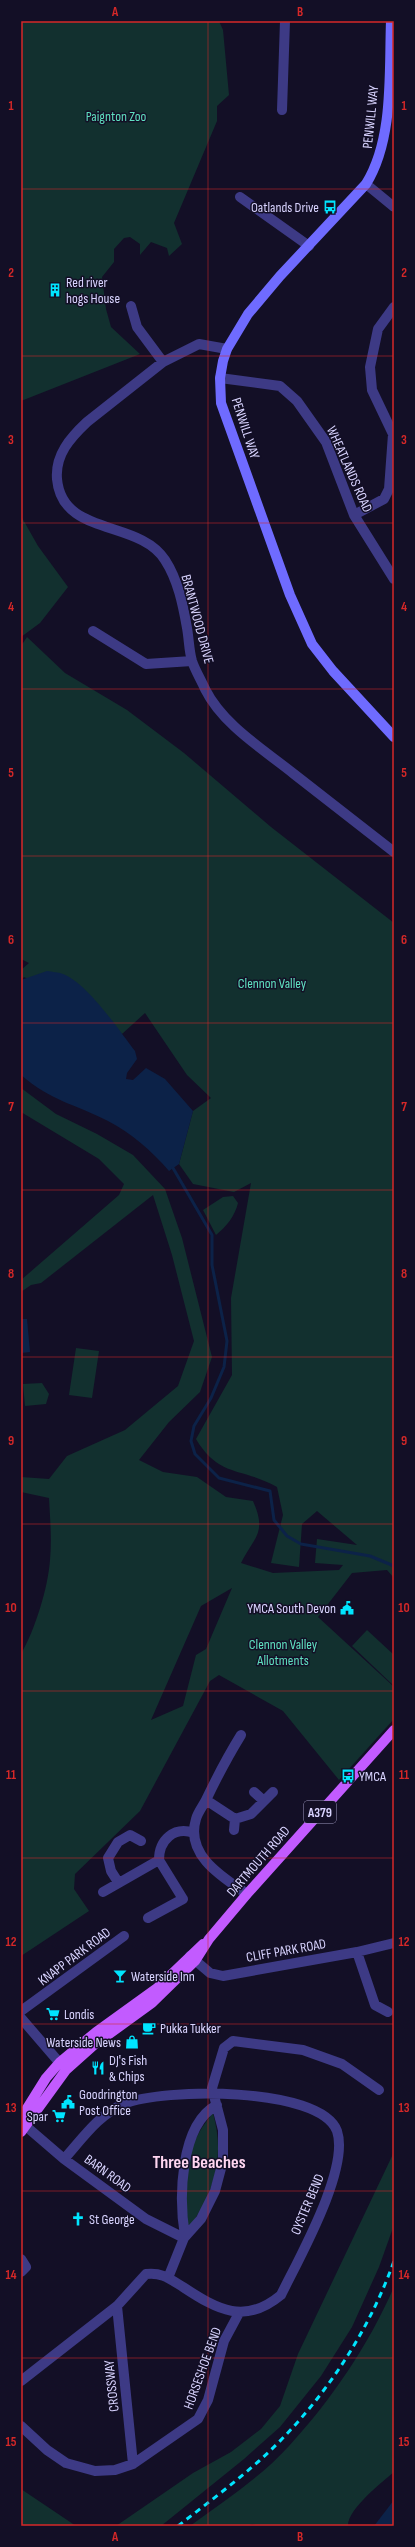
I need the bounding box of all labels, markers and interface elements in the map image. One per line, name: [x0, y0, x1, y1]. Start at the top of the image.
text: A: [111, 4, 119, 20]
text: B: [297, 4, 303, 20]
street label: PENWILL WAY: [359, 84, 382, 149]
text: 1: [8, 98, 14, 114]
text: 1: [401, 98, 407, 114]
park label: Paignton Zoo: [86, 108, 147, 125]
place label: Oatlands Drive: [251, 199, 319, 216]
bus stop icon: Oatlands Drive: [322, 199, 338, 215]
text: 2: [8, 265, 14, 281]
text: 2: [401, 265, 407, 281]
place label: Red river hogs House: [66, 274, 120, 307]
building icon: Red river hogs House: [47, 282, 63, 298]
street label: PENWILL WAY: [228, 395, 263, 461]
street label: WHEATLANDS ROAD: [323, 423, 376, 515]
text: 3: [8, 432, 14, 448]
text: 3: [401, 432, 407, 448]
street label: BRANTWOOD DRIVE: [177, 573, 218, 666]
text: 4: [8, 599, 14, 615]
text: 4: [401, 599, 407, 615]
text: 5: [8, 765, 14, 781]
text: 5: [401, 765, 407, 781]
text: 6: [8, 932, 14, 948]
text: 6: [401, 932, 407, 948]
park label: Clennon Valley: [238, 975, 307, 992]
text: 7: [8, 1099, 14, 1115]
text: 7: [401, 1099, 407, 1115]
text: 8: [8, 1266, 14, 1282]
text: 8: [401, 1266, 407, 1282]
text: 9: [8, 1433, 14, 1449]
text: 9: [401, 1433, 407, 1449]
text: 10: [5, 1600, 17, 1616]
place label: YMCA South Devon: [247, 1600, 336, 1617]
public building icon: YMCA South Devon: [339, 1600, 355, 1616]
text: 10: [398, 1600, 410, 1616]
park label: Clennon Valley Allotments: [249, 1636, 318, 1669]
text: 11: [6, 1767, 16, 1783]
text: 11: [399, 1767, 409, 1783]
bus stop icon: YMCA: [340, 1768, 356, 1784]
place label: YMCA: [359, 1768, 387, 1785]
road number: A379: [304, 1801, 336, 1823]
street label: DARTMOUTH ROAD: [223, 1822, 294, 1900]
street label: KNAPP PARK ROAD: [35, 1924, 114, 1989]
text: 12: [6, 1934, 17, 1950]
text: 12: [399, 1934, 410, 1950]
street label: CLIFF PARK ROAD: [245, 1935, 327, 1966]
bar icon: Waterside Inn: [112, 1968, 128, 1984]
place label: Waterside Inn: [131, 1968, 195, 1985]
supermarket icon: Londis: [45, 2006, 61, 2022]
place label: Londis: [64, 2006, 94, 2023]
cafe icon: Pukka Tukker: [141, 2020, 157, 2036]
place label: Pukka Tukker: [160, 2020, 221, 2037]
place label: Waterside News: [46, 2034, 121, 2051]
shop icon: Waterside News: [124, 2034, 140, 2050]
place label: DJ's Fish & Chips: [109, 2052, 147, 2085]
restaurant icon: DJ's Fish & Chips: [90, 2060, 106, 2076]
place label: Goodrington Post Office: [79, 2086, 138, 2119]
public building icon: Goodrington Post Office: [60, 2094, 76, 2110]
text: 13: [6, 2100, 17, 2116]
text: 13: [399, 2100, 410, 2116]
place label: Spar: [27, 2108, 48, 2125]
supermarket icon: Spar: [51, 2108, 67, 2124]
street label: BARN ROAD: [81, 2151, 135, 2196]
district label: Three Beaches: [152, 2152, 246, 2173]
street label: OYSTER BEND: [287, 2171, 328, 2237]
church icon: St George: [70, 2211, 86, 2227]
place label: St George: [89, 2211, 135, 2228]
text: 14: [5, 2267, 17, 2283]
text: 14: [398, 2267, 410, 2283]
street label: HORSESHOE BEND: [180, 2325, 225, 2412]
street label: CROSSWAY: [100, 2359, 123, 2413]
text: 15: [6, 2434, 17, 2450]
text: 15: [399, 2434, 410, 2450]
text: A: [111, 2529, 119, 2545]
text: B: [297, 2529, 303, 2545]

